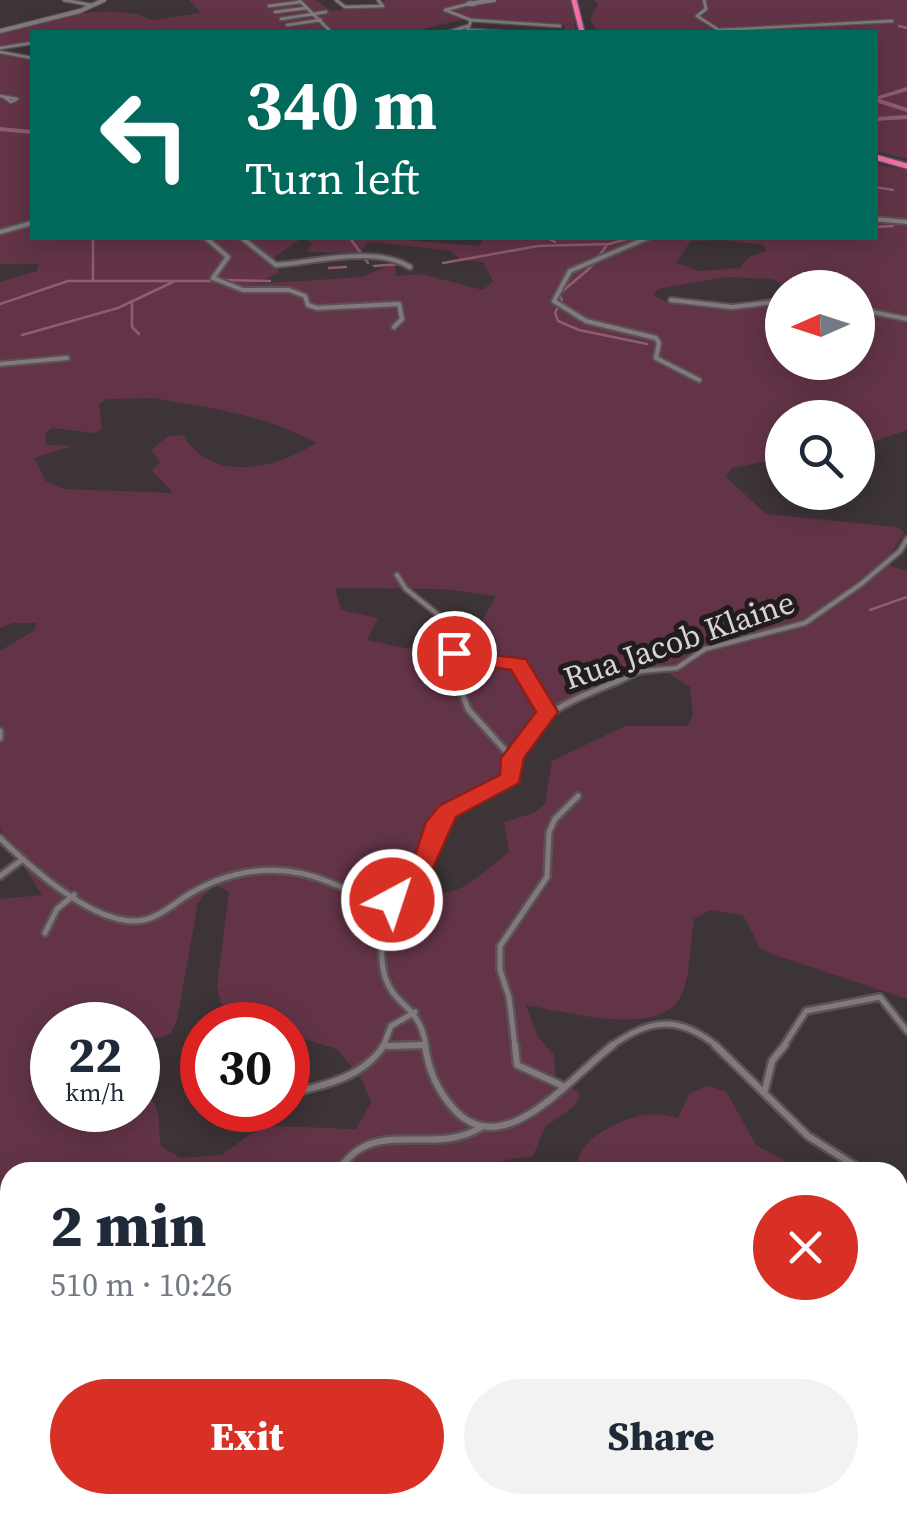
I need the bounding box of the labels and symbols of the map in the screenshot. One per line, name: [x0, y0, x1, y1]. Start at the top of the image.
north arrow: [765, 270, 875, 380]
street label: Rua Jacob Klaine: [558, 580, 800, 700]
pin: [412, 611, 497, 696]
position arrow: [340, 848, 444, 952]
speed limit sign: 30: [180, 1002, 310, 1132]

